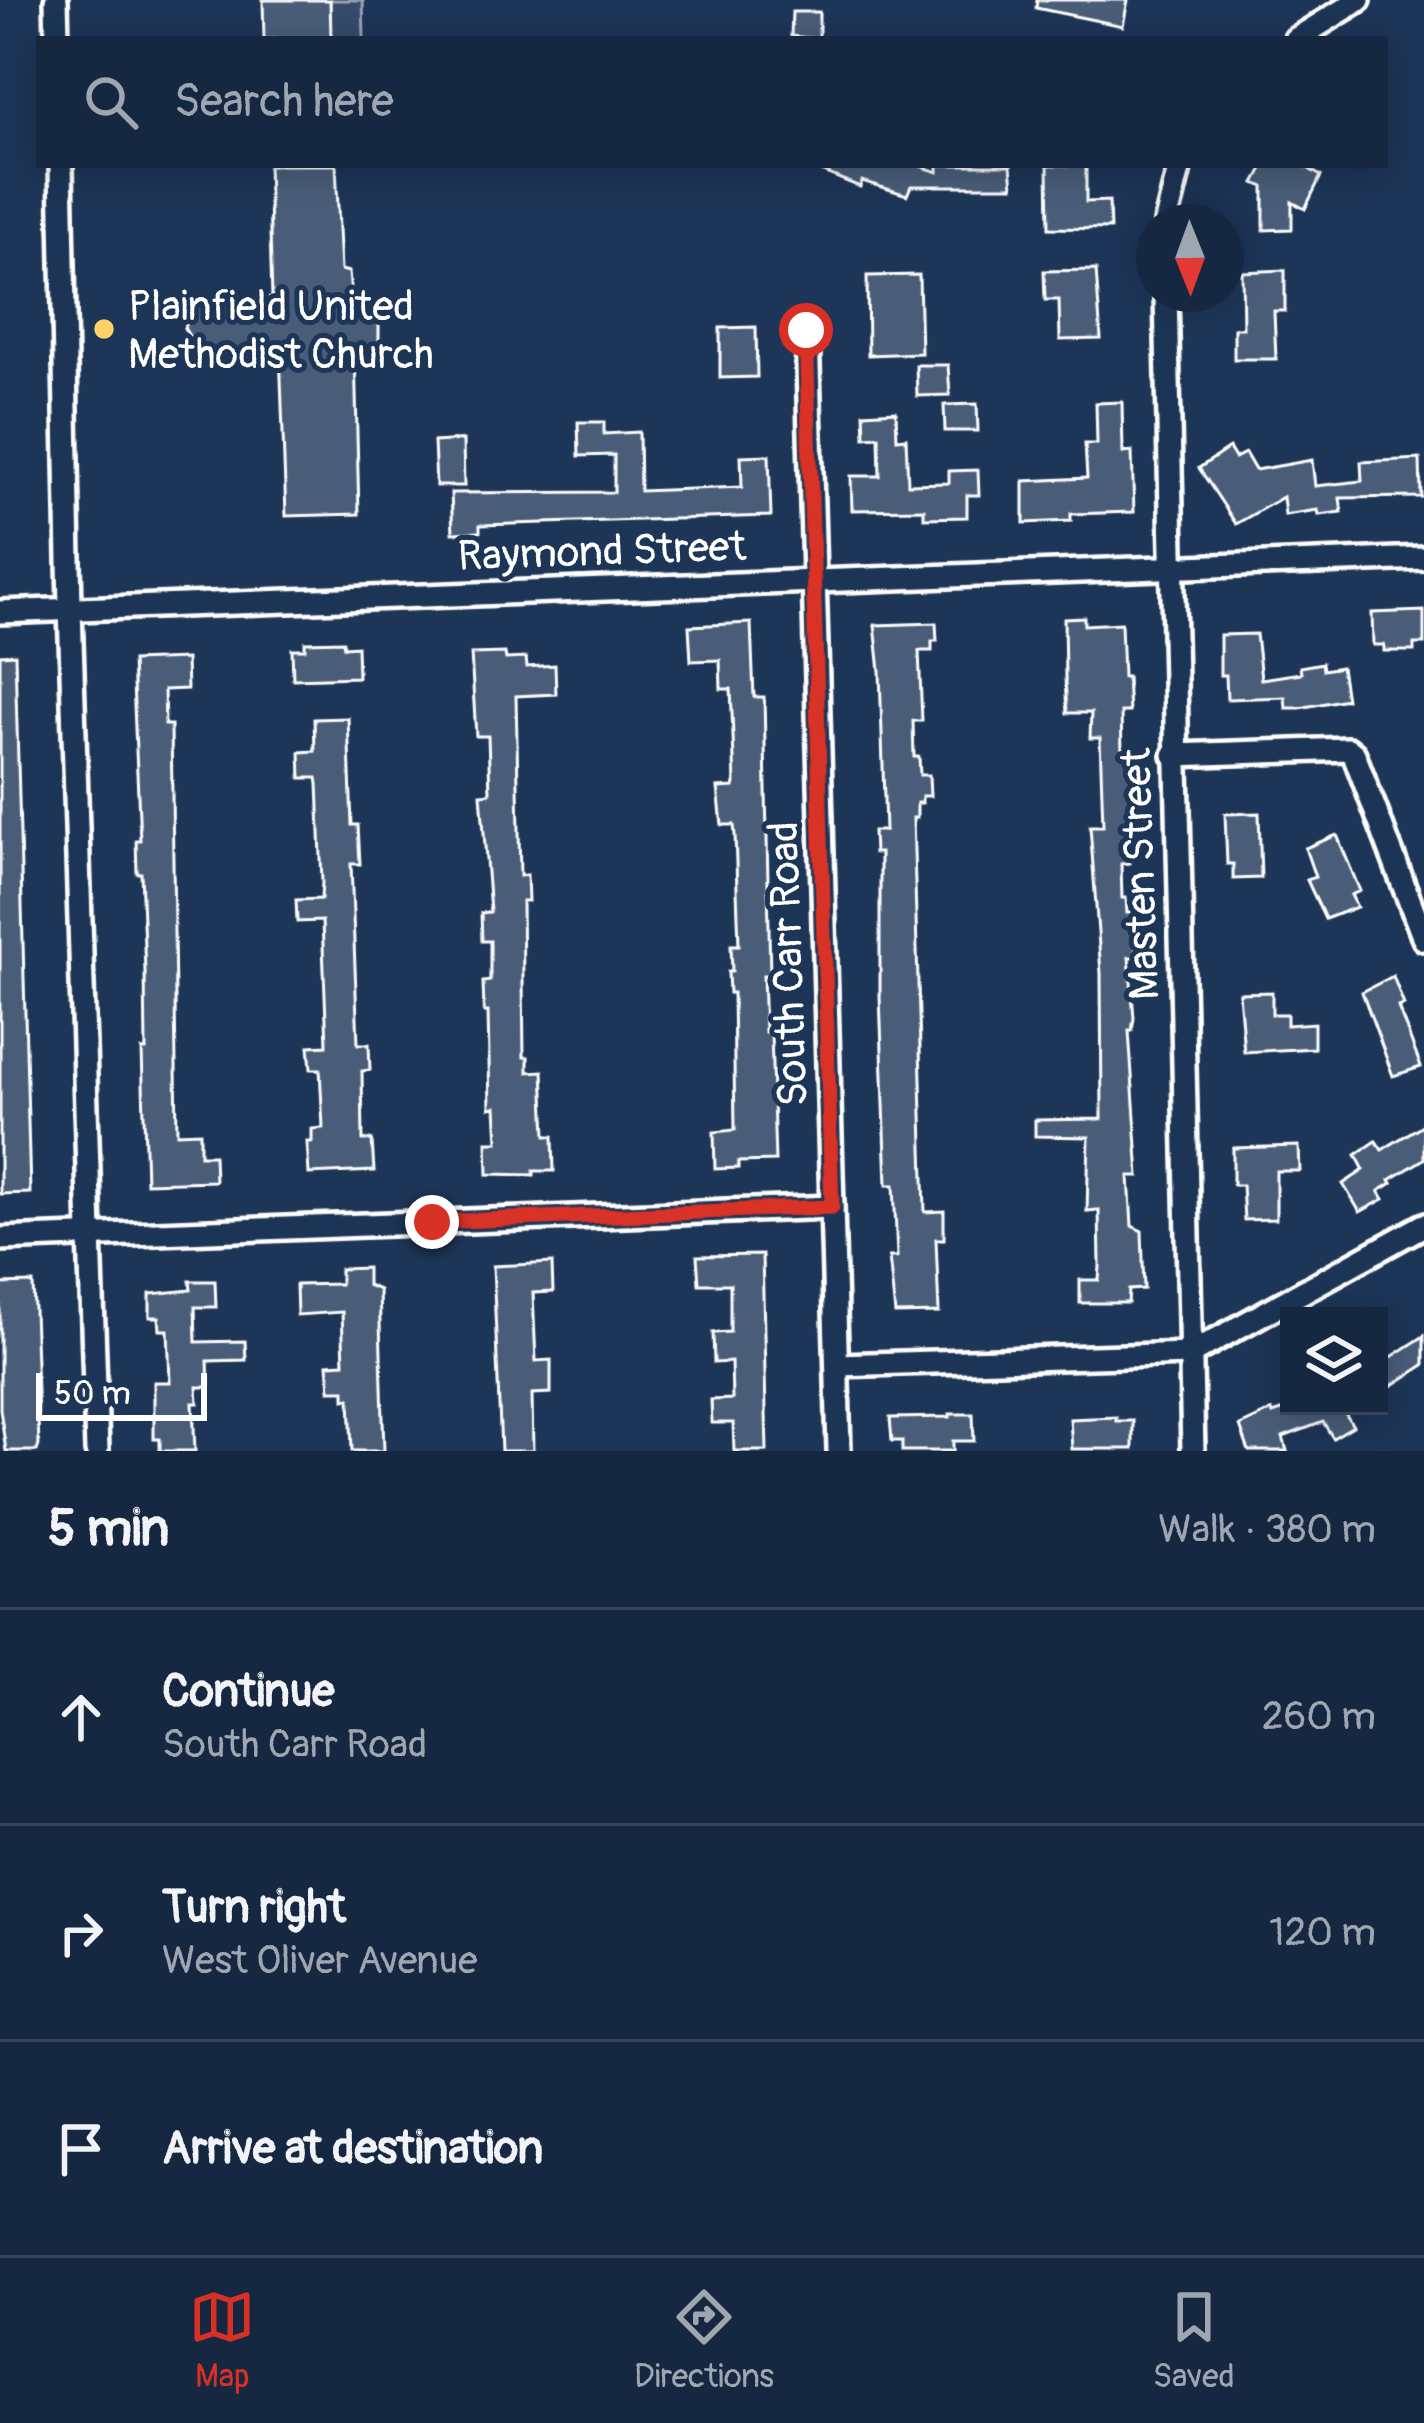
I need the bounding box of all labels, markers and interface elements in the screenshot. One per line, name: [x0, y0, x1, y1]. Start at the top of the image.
search box: [36, 36, 1388, 168]
icon: search: [78, 69, 144, 135]
text: Search here: [174, 74, 394, 130]
north arrow: [1136, 204, 1244, 312]
place label: Plainfield United Methodist Church: [128, 281, 434, 381]
route start: [779, 303, 833, 357]
marker: Plainfield United Methodist Church: [91, 316, 117, 342]
street label: Raymond Street: [457, 521, 747, 583]
street label: Masten Street: [1111, 747, 1171, 1001]
street label: South Carr Road: [758, 820, 820, 1107]
route end: [405, 1195, 459, 1249]
map controls: [1280, 1307, 1388, 1415]
button: layers: [1280, 1307, 1388, 1415]
scale bar: [36, 1367, 207, 1420]
text: 50 m: [54, 1373, 131, 1414]
text: 5 min: [48, 1497, 169, 1561]
text: Walk · 380 m: [1158, 1505, 1376, 1554]
text: Continue: [162, 1664, 335, 1720]
icon: ahead: [48, 1684, 114, 1750]
text: 260 m: [1262, 1692, 1376, 1741]
text: South Carr Road: [162, 1720, 427, 1769]
text: Turn right: [162, 1880, 346, 1936]
icon: right: [48, 1900, 114, 1966]
text: 120 m: [1269, 1908, 1376, 1957]
text: West Oliver Avenue: [162, 1936, 477, 1985]
icon: arrive: [48, 2116, 114, 2182]
text: Arrive at destination: [162, 2121, 543, 2177]
tab: Map: [189, 2284, 255, 2397]
tab: Directions: [634, 2284, 774, 2397]
tab: Saved: [1153, 2284, 1235, 2397]

